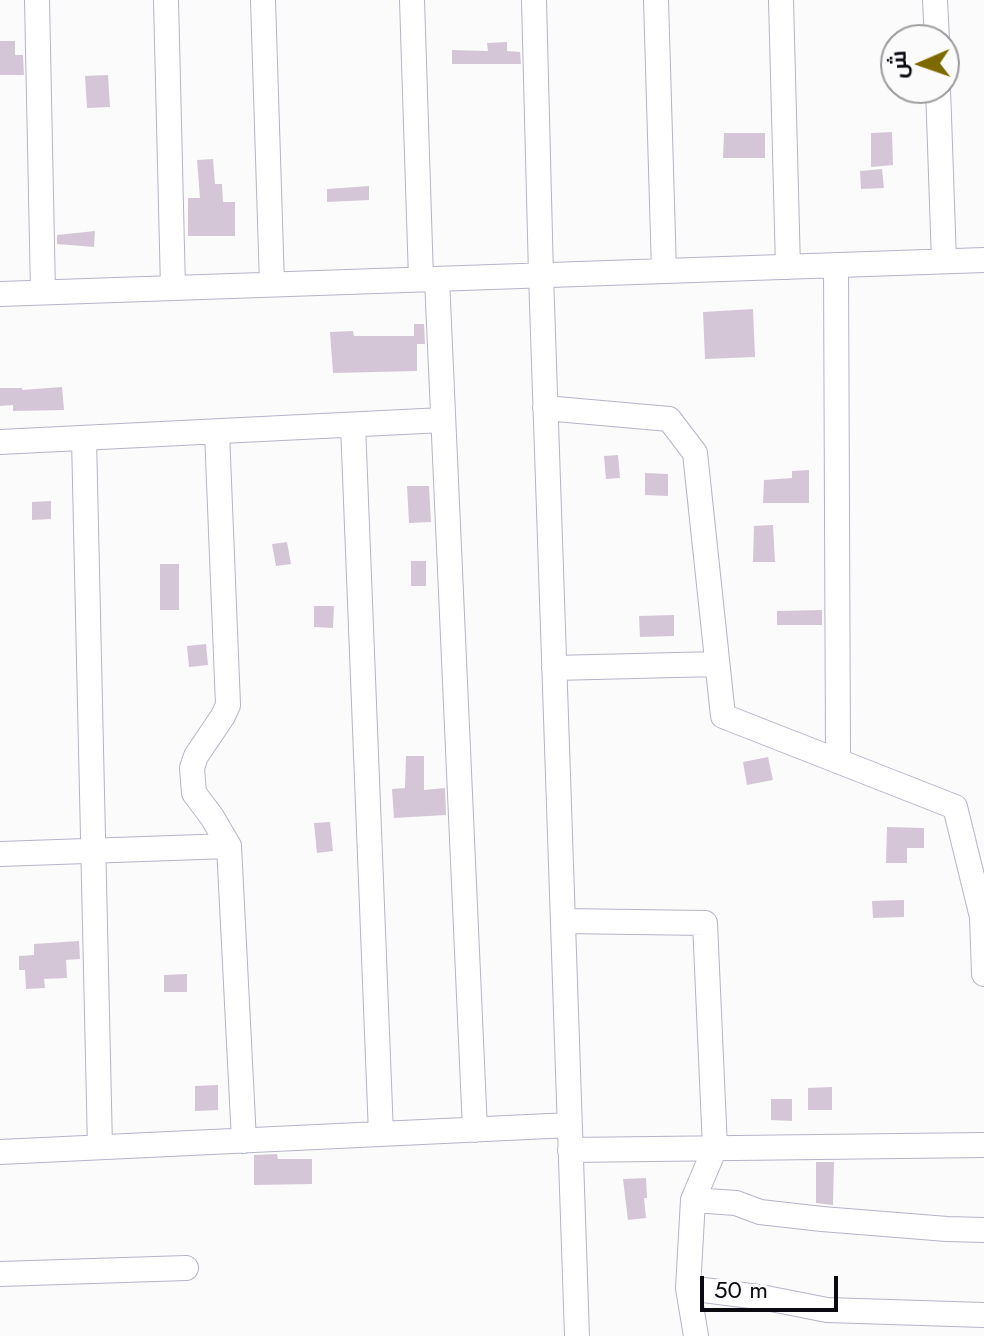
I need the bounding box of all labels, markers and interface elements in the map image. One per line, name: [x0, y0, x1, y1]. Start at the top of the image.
north arrow: [880, 24, 960, 104]
text: ش: [882, 50, 914, 79]
scale bar: [704, 1260, 842, 1310]
text: 50 m: [714, 1272, 768, 1307]

